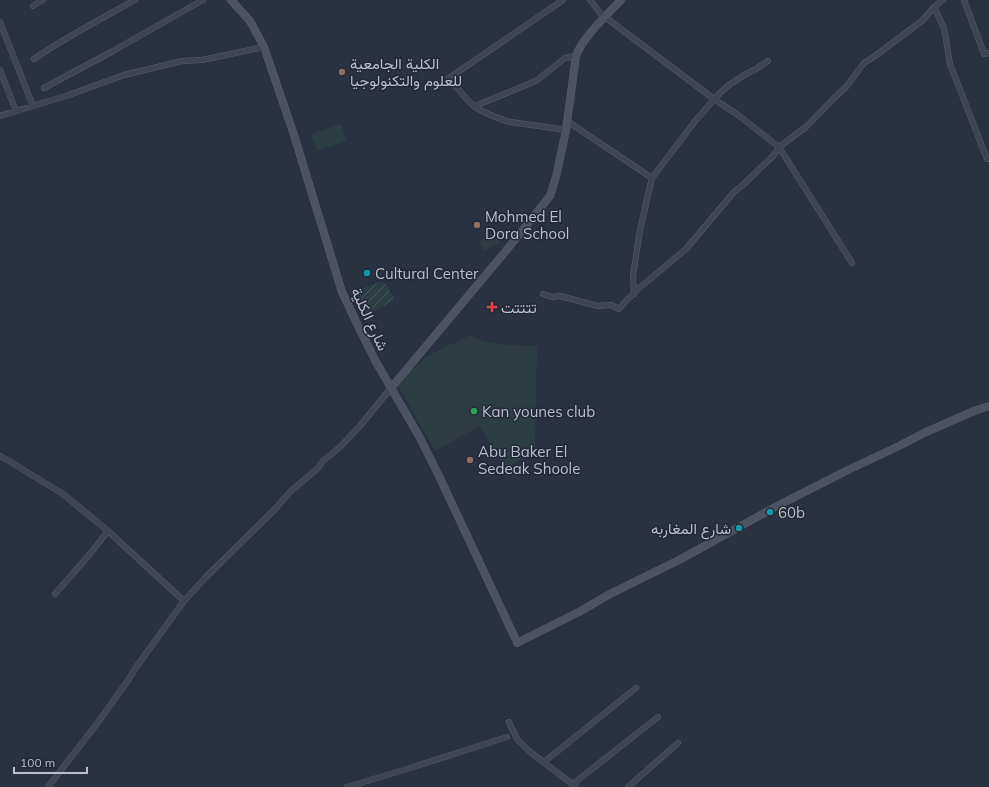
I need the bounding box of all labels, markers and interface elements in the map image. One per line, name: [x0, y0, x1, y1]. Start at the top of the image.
place label: الكلية الجامعية للعلوم والتكنولوجيا: [350, 54, 462, 91]
marker: الكلية الجامعية للعلوم والتكنولوجيا: [337, 67, 347, 77]
place label: Mohmed El Dora School: [485, 207, 569, 243]
marker: Mohmed El Dora School: [472, 220, 482, 230]
place label: Cultural Center: [375, 264, 479, 283]
marker: Cultural Center: [362, 268, 372, 278]
street label: شارع الكلية: [345, 284, 393, 355]
place label: تتتتت: [501, 298, 537, 317]
marker: تتتتت: [486, 301, 498, 313]
place label: Kan younes club: [482, 402, 595, 421]
marker: Kan younes club: [469, 406, 479, 416]
place label: Abu Baker El Sedeak Shoole: [478, 442, 580, 478]
marker: Abu Baker El Sedeak Shoole: [465, 455, 475, 465]
place label: 60b: [778, 503, 805, 522]
marker: 60b: [765, 507, 775, 517]
place label: شارع المغاربه: [651, 519, 731, 540]
marker: شارع المغاربه: [734, 523, 744, 533]
scale bar: [14, 749, 87, 775]
text: 100 m: [20, 755, 55, 770]

